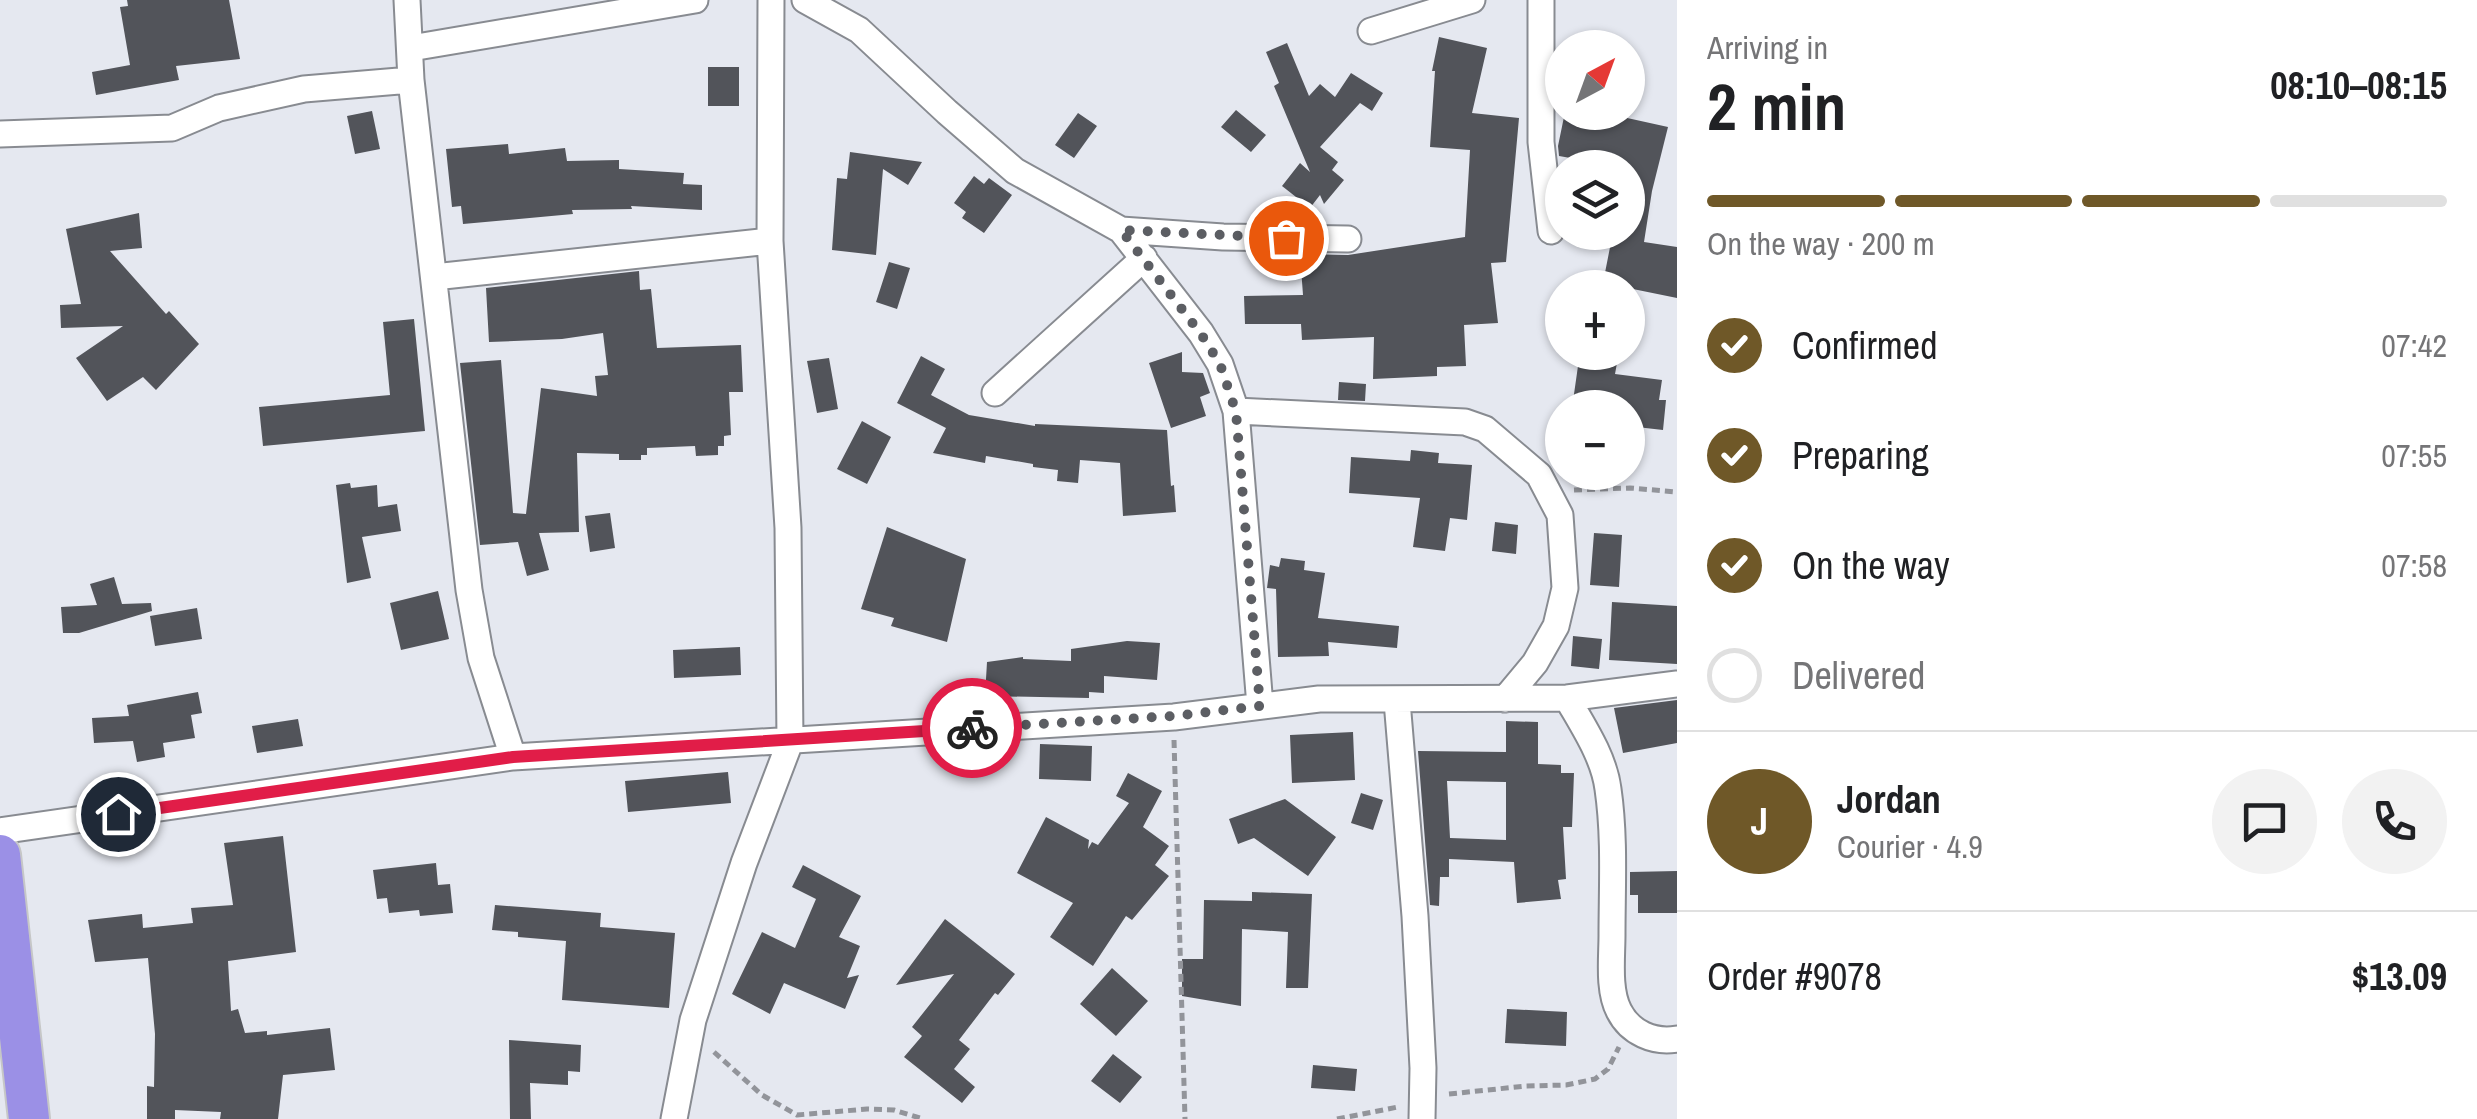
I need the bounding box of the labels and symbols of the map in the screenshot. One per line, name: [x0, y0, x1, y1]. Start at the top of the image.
north arrow: [1545, 30, 1645, 130]
pin: [1244, 196, 1329, 281]
courier: [922, 678, 1022, 778]
pin: [76, 772, 161, 857]

